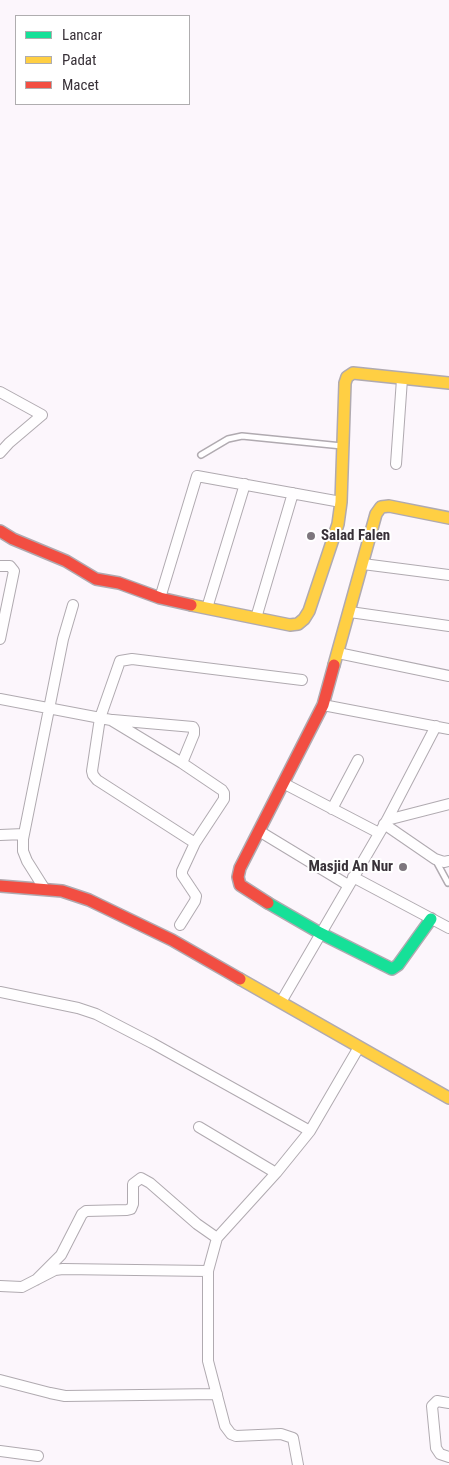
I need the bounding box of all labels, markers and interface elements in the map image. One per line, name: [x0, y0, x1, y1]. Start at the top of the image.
legend: [15, 15, 190, 105]
text: Lancar: [62, 26, 102, 44]
text: Padat: [62, 51, 96, 69]
text: Macet: [62, 76, 99, 94]
place label: Salad Falen: [321, 527, 390, 545]
marker: Salad Falen: [305, 530, 317, 542]
place label: Masjid An Nur: [308, 858, 393, 876]
marker: Masjid An Nur: [397, 861, 409, 873]

